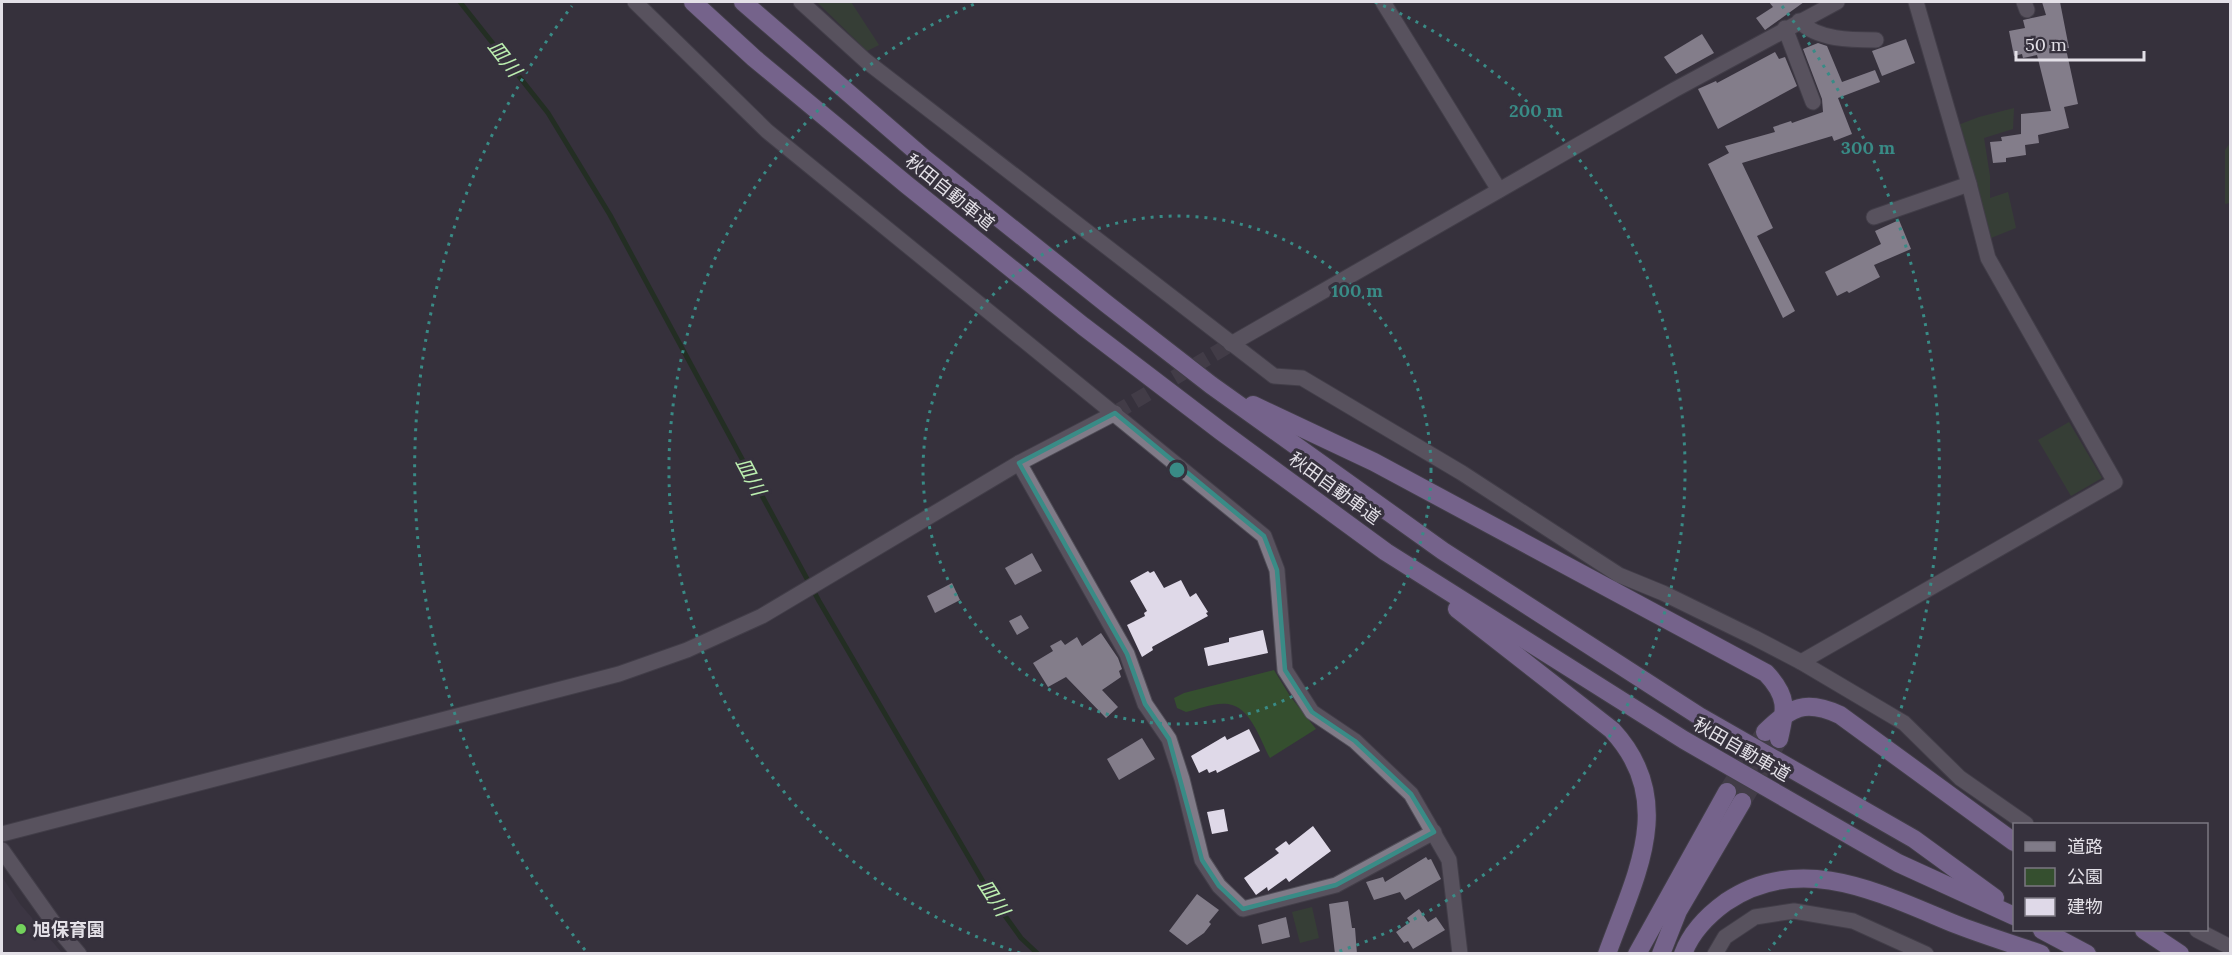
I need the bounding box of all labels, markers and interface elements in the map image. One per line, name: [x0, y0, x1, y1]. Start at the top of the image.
scale bar: [2016, 24, 2144, 62]
text: 50 m: [2025, 33, 2067, 56]
water label: 皿川: [483, 35, 528, 83]
text: 200 m: [1509, 99, 1563, 122]
text: 300 m: [1841, 136, 1896, 159]
street label: 秋田自動車道: [901, 149, 999, 235]
text: 100 m: [1331, 279, 1383, 302]
street label: 秋田自動車道: [1285, 447, 1385, 529]
water label: 皿川: [731, 452, 772, 501]
centre of rings: [1167, 460, 1187, 480]
street label: 秋田自動車道: [1689, 712, 1795, 786]
legend: [2013, 823, 2208, 931]
text: 道路: [2067, 835, 2103, 858]
text: 公園: [2067, 865, 2103, 888]
water label: 皿川: [973, 873, 1016, 922]
text: 建物: [2067, 895, 2103, 918]
place label: 旭保育園: [33, 918, 105, 941]
marker: 旭保育園: [14, 922, 28, 936]

